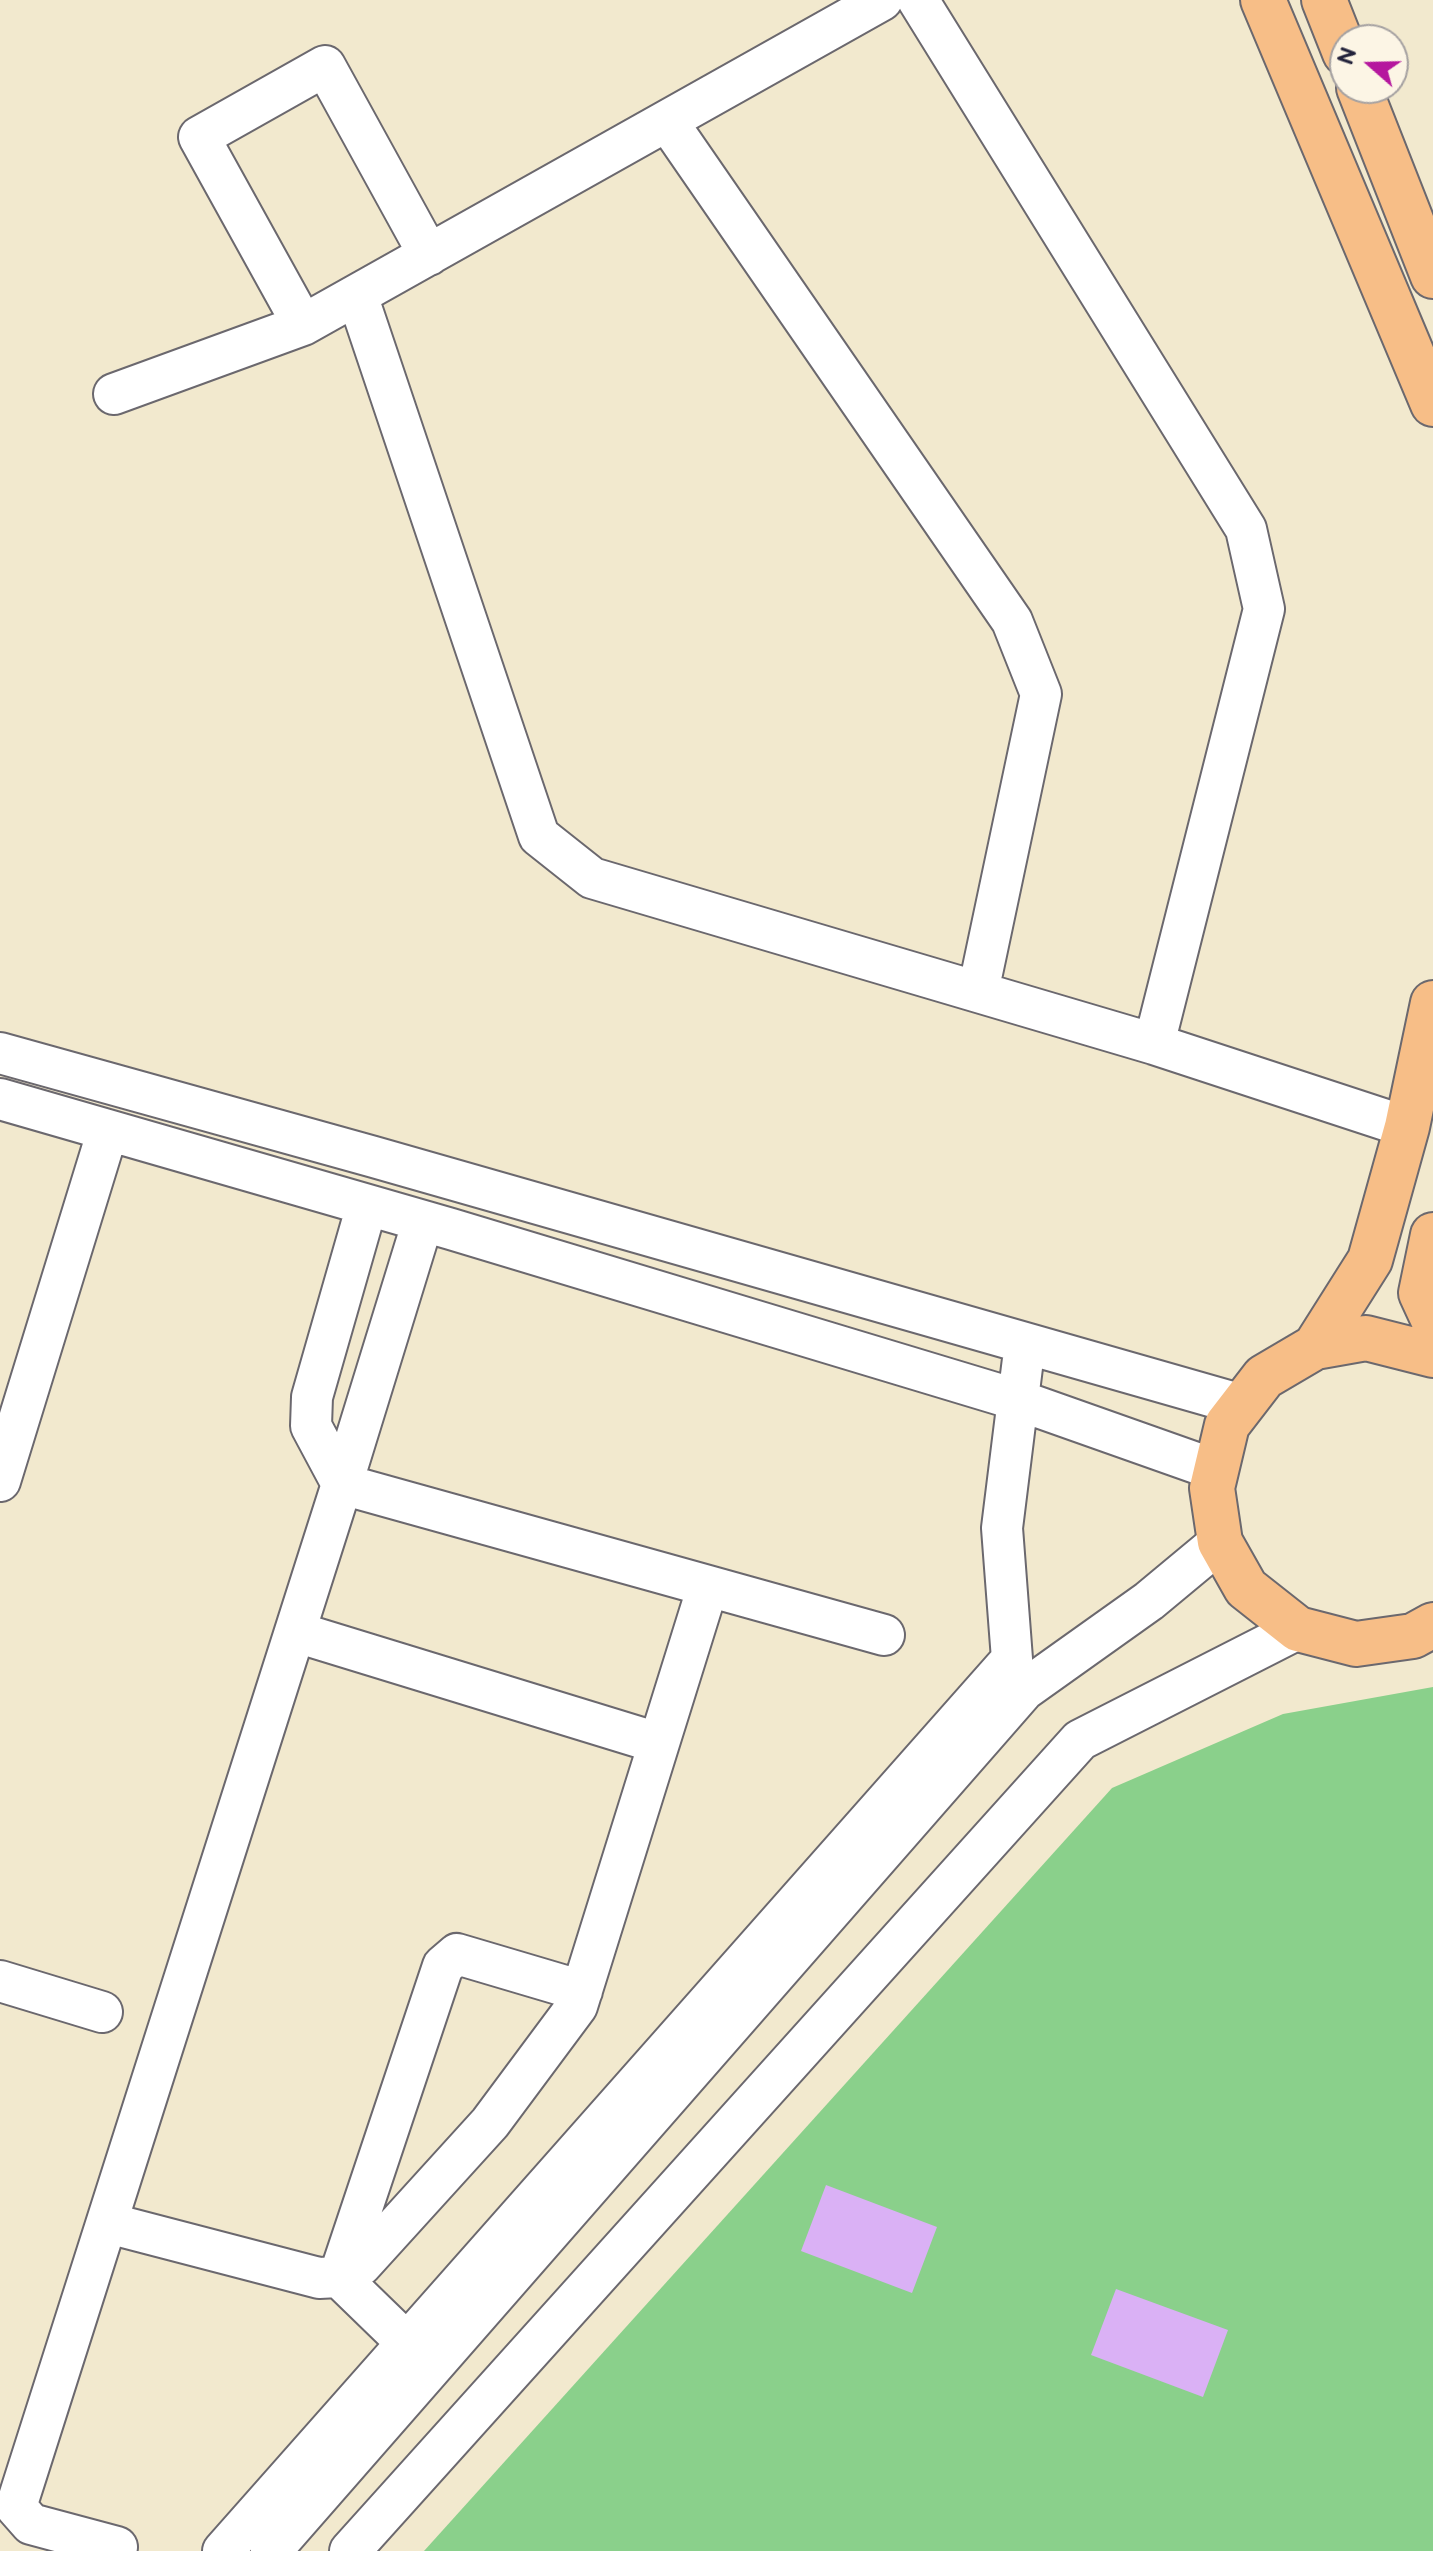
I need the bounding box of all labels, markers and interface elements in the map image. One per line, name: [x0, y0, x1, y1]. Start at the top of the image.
north arrow: [1329, 24, 1409, 104]
text: N: [1332, 44, 1363, 69]

